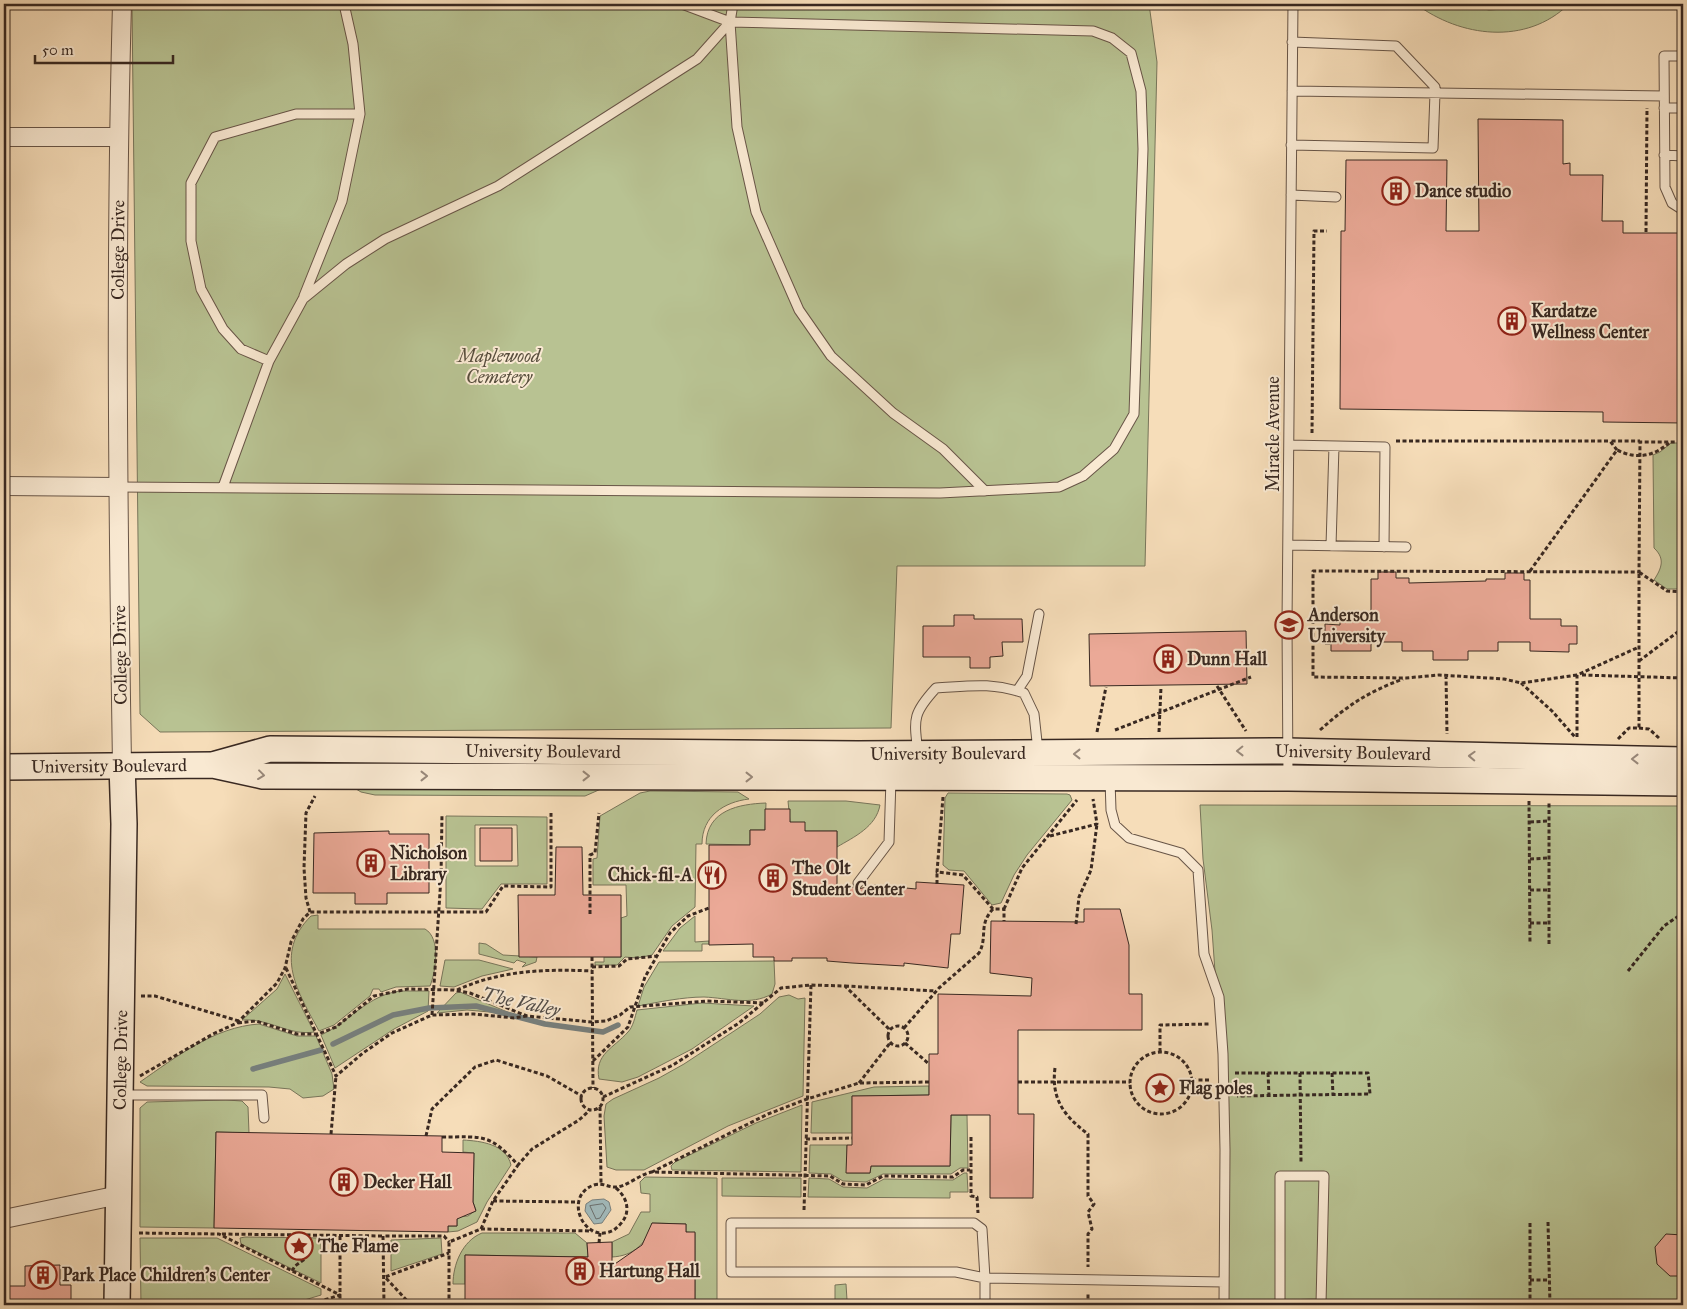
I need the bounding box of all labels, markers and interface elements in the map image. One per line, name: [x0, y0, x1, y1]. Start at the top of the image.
scale bar: [35, 32, 172, 64]
text: 50 m: [42, 41, 74, 59]
building icon: Dance studio: [1381, 176, 1411, 206]
place label: Dance studio: [1415, 180, 1511, 202]
street label: College Drive: [107, 200, 130, 300]
place label: Kardatze Wellness Center: [1531, 300, 1650, 343]
building icon: Kardatze Wellness Center: [1497, 306, 1527, 336]
park label: Maplewood Cemetery: [456, 345, 542, 388]
street label: Miracle Avenue: [1262, 376, 1284, 492]
place label: Anderson University: [1307, 604, 1387, 648]
street label: College Drive: [108, 605, 133, 705]
school or university icon: Anderson University: [1274, 610, 1304, 640]
building icon: Dunn Hall: [1153, 644, 1183, 674]
place label: Dunn Hall: [1187, 648, 1268, 670]
street label: University Boulevard: [465, 740, 621, 763]
street label: University Boulevard: [1275, 740, 1431, 765]
street label: University Boulevard: [870, 742, 1026, 765]
one-way arrow: [1235, 746, 1243, 757]
one-way arrow: [1073, 749, 1080, 759]
one-way arrow: [1468, 750, 1476, 761]
street label: University Boulevard: [31, 754, 187, 778]
one-way arrow: [1630, 754, 1638, 764]
one-way arrow: [257, 769, 266, 779]
one-way arrow: [420, 771, 428, 781]
one-way arrow: [582, 771, 590, 781]
one-way arrow: [745, 772, 753, 782]
place label: Nicholson Library: [390, 842, 467, 886]
building icon: Nicholson Library: [356, 848, 386, 878]
place label: The Olt Student Center: [791, 857, 906, 900]
restaurant icon: Chick-fil-A: [697, 860, 727, 890]
building icon: The Olt Student Center: [758, 863, 788, 893]
place label: Chick-fil-A: [608, 864, 694, 886]
water label: The Valley: [480, 983, 563, 1022]
street label: College Drive: [109, 1010, 133, 1110]
place icon: Flag poles: [1145, 1073, 1175, 1103]
place label: Flag poles: [1179, 1077, 1253, 1100]
building icon: Decker Hall: [329, 1167, 359, 1197]
place label: Decker Hall: [363, 1171, 453, 1193]
place icon: The Flame: [284, 1231, 314, 1261]
place label: The Flame: [317, 1235, 399, 1257]
building icon: Hartung Hall: [565, 1256, 595, 1286]
building icon: Park Place Children's Center: [28, 1260, 58, 1290]
place label: Hartung Hall: [599, 1260, 701, 1283]
place label: Park Place Children's Center: [62, 1264, 271, 1286]

